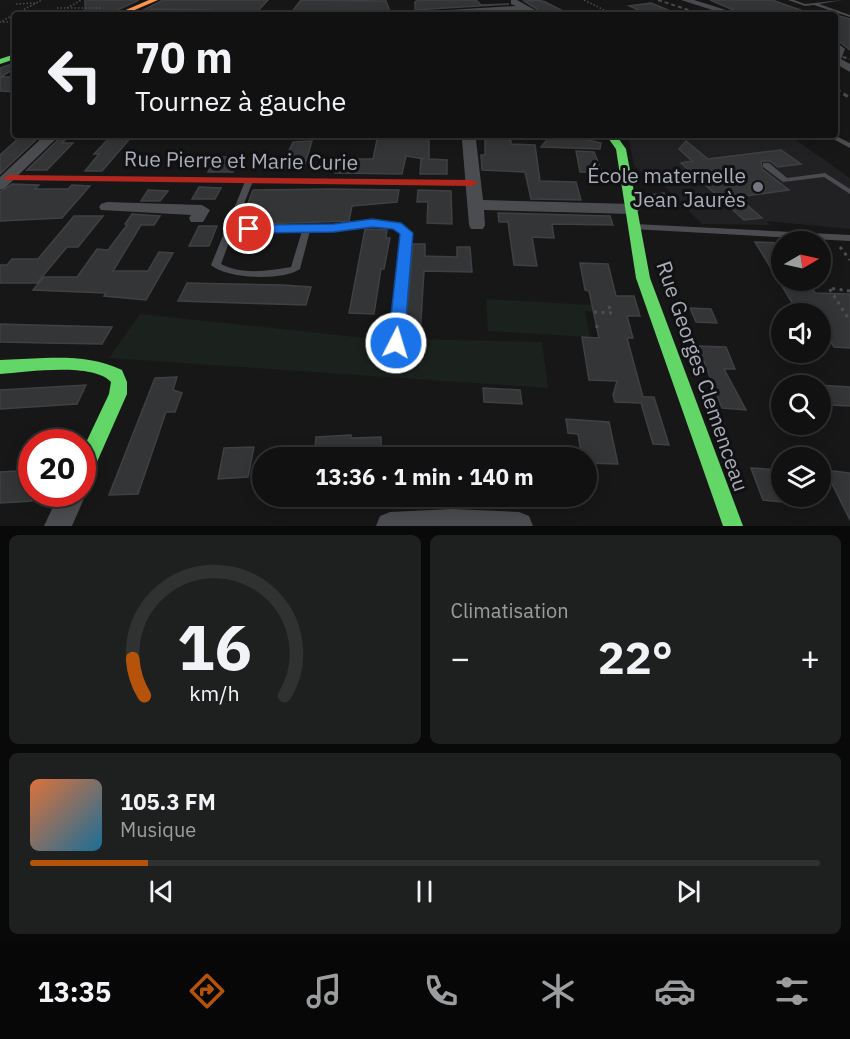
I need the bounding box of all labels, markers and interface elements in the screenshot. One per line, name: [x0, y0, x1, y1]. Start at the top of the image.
text: 70 m: [135, 30, 233, 85]
icon: left: [36, 36, 114, 114]
text: Tournez à gauche: [135, 83, 346, 118]
street label: Rue Pierre et Marie Curie: [124, 144, 358, 176]
place label: École maternelle Jean Jaurès: [587, 161, 746, 213]
marker: École maternelle Jean Jaurès: [751, 180, 765, 194]
pin: [223, 203, 274, 254]
icon: arrive: [232, 212, 265, 245]
north arrow: [771, 231, 831, 291]
map controls: [771, 231, 831, 507]
street label: Rue Georges Clemenceau: [650, 257, 756, 495]
button: sound: [771, 303, 831, 363]
position arrow: [364, 311, 428, 375]
button: search: [771, 375, 831, 435]
speed limit sign: 20: [18, 429, 96, 507]
button: layers: [771, 447, 831, 507]
text: 13:36 · 1 min · 140 m: [315, 462, 534, 491]
text: Climatisation: [451, 597, 569, 624]
text: 16: [177, 606, 252, 687]
text: 22°: [598, 628, 673, 686]
text: −: [451, 636, 470, 679]
text: +: [800, 636, 820, 679]
text: km/h: [190, 680, 240, 708]
text: 105.3 FM: [120, 787, 216, 816]
text: Musique: [120, 816, 196, 843]
icon: previous: [145, 875, 178, 908]
icon: pause: [408, 875, 441, 908]
icon: next: [672, 875, 705, 908]
icon: directions: [186, 970, 228, 1012]
icon: music: [303, 970, 345, 1012]
icon: phone: [420, 970, 462, 1012]
icon: climate: [537, 970, 579, 1012]
icon: car: [654, 970, 696, 1012]
icon: filters: [771, 970, 813, 1012]
text: 13:35: [37, 974, 111, 1009]

